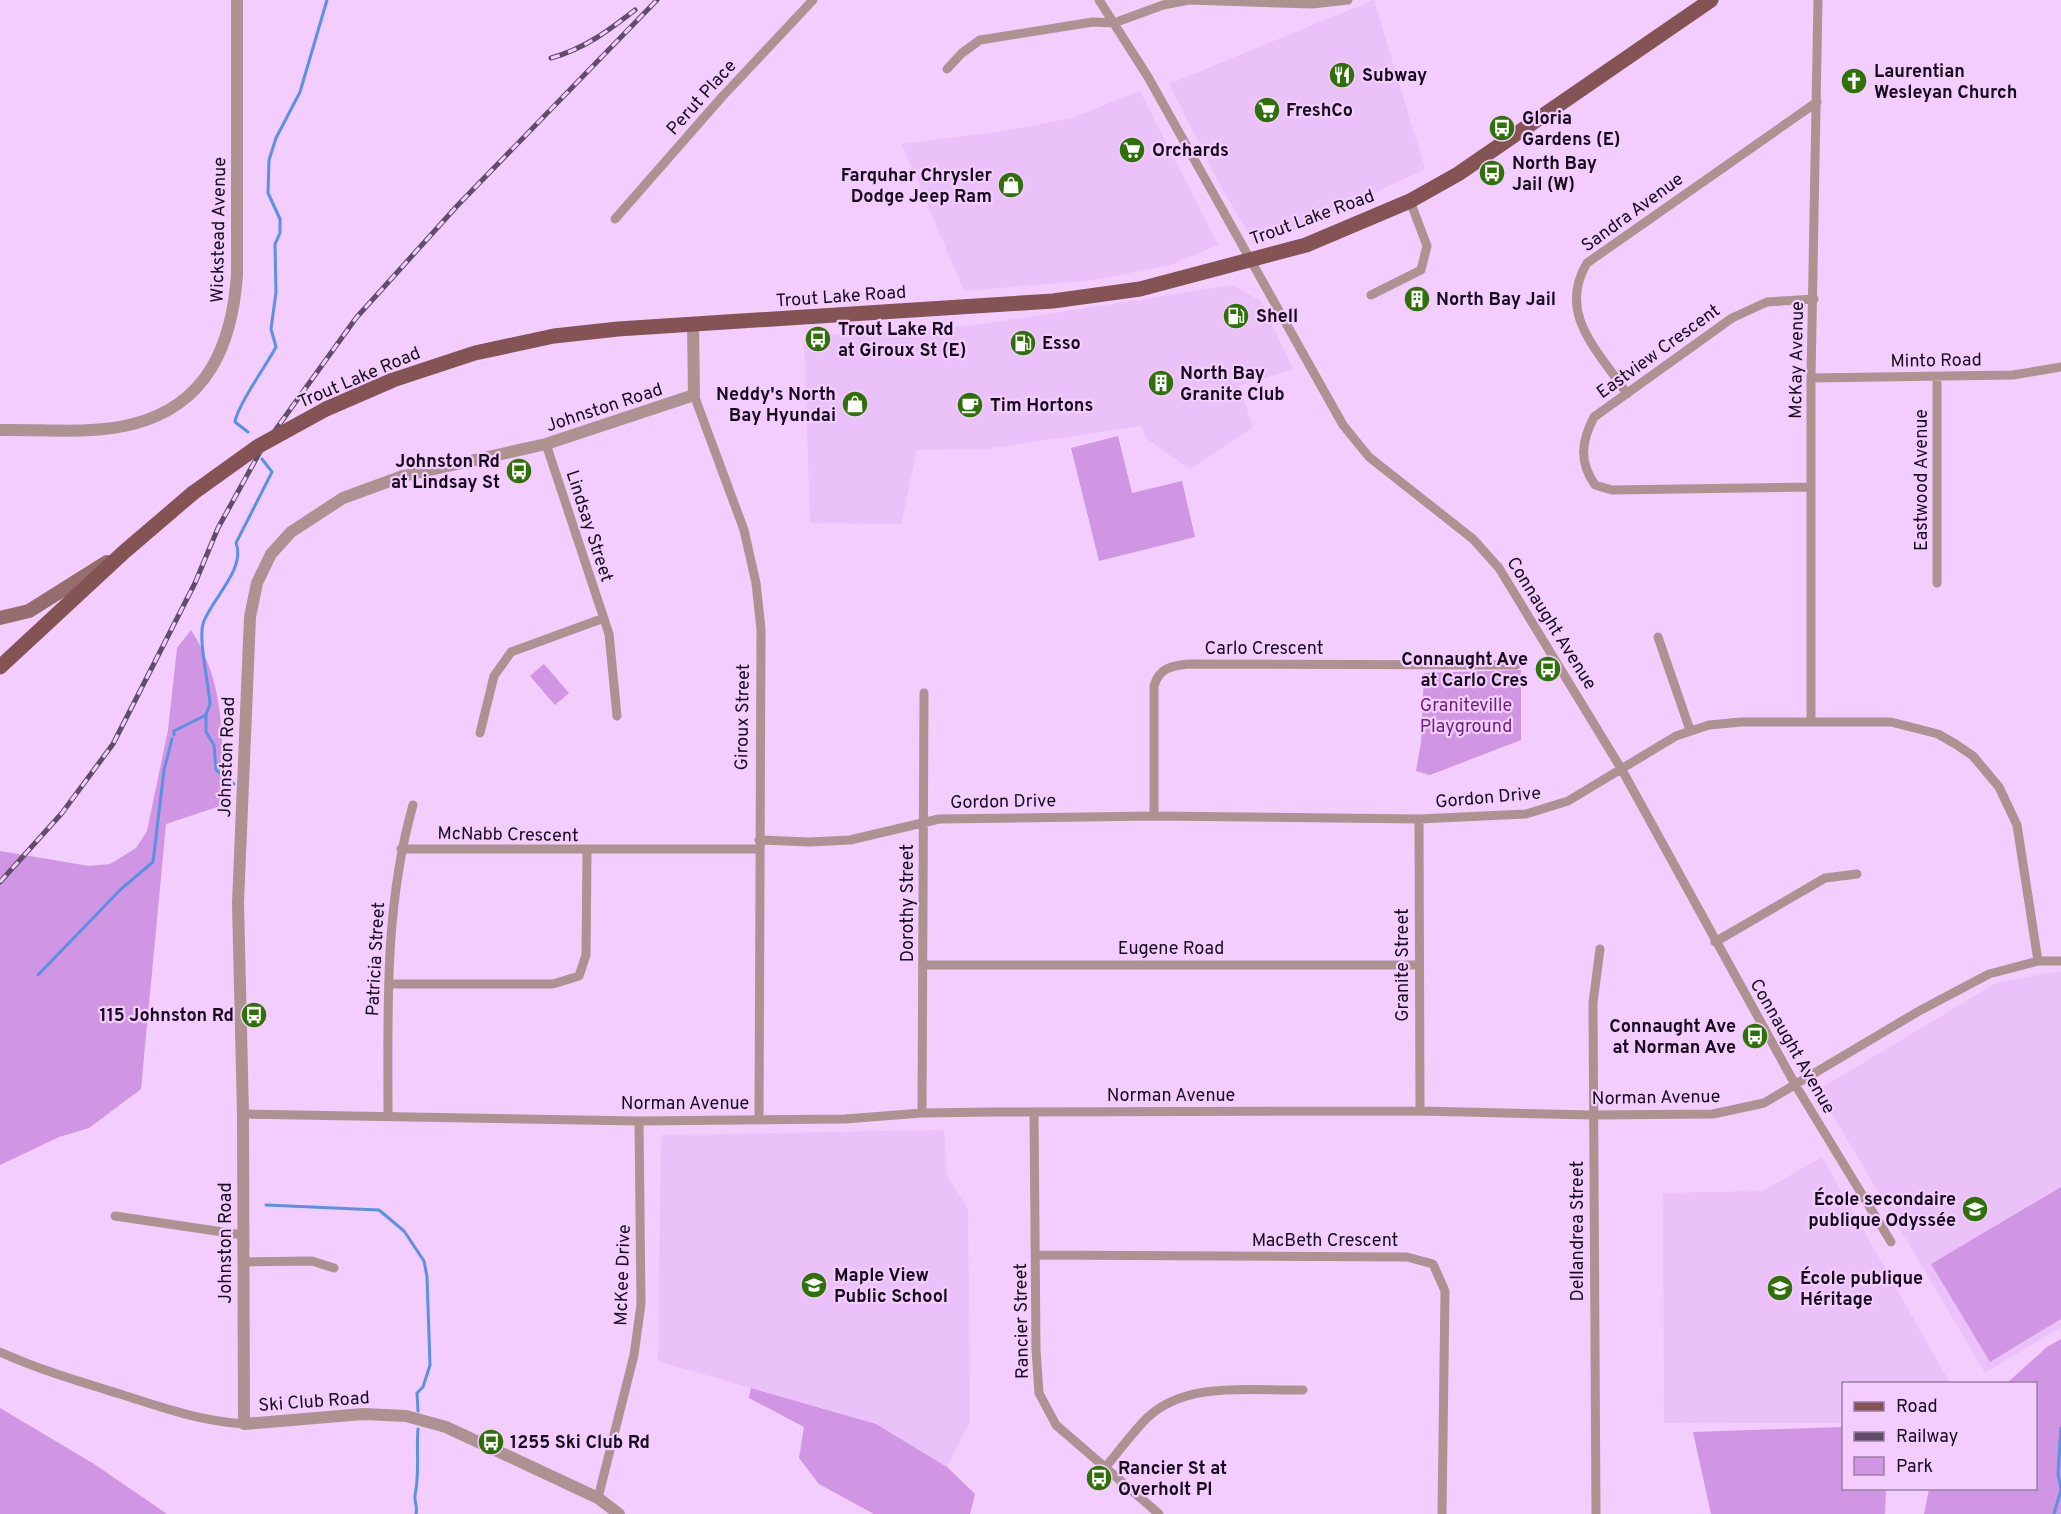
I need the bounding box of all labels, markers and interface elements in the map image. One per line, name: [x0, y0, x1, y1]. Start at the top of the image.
street label: Perut Place: [662, 55, 742, 141]
restaurant icon: Subway: [1327, 60, 1357, 90]
place label: Laurentian Wesleyan Church: [1874, 61, 2017, 105]
place label: Subway: [1362, 65, 1427, 88]
church icon: Laurentian Wesleyan Church: [1839, 66, 1869, 96]
supermarket icon: FreshCo: [1252, 95, 1282, 125]
place label: FreshCo: [1286, 100, 1353, 123]
place label: Gloria Gardens (E): [1522, 108, 1621, 152]
bus stop icon: Gloria Gardens (E): [1487, 113, 1517, 143]
supermarket icon: Orchards: [1117, 135, 1147, 165]
place label: Orchards: [1152, 140, 1229, 163]
place label: North Bay Jail (W): [1512, 153, 1597, 197]
street label: Wickstead Avenue: [207, 157, 232, 303]
bus stop icon: North Bay Jail (W): [1477, 158, 1507, 188]
place label: Farquhar Chrysler Dodge Jeep Ram: [841, 165, 992, 209]
street label: Sandra Avenue: [1577, 168, 1689, 258]
shop icon: Farquhar Chrysler Dodge Jeep Ram: [996, 170, 1026, 200]
street label: Trout Lake Road: [1247, 185, 1378, 252]
street label: Trout Lake Road: [775, 281, 907, 314]
building icon: North Bay Jail: [1402, 284, 1432, 314]
place label: North Bay Jail: [1436, 289, 1556, 312]
street label: Eastview Crescent: [1593, 300, 1725, 405]
fuel station icon: Shell: [1221, 301, 1251, 331]
street label: McKay Avenue: [1785, 301, 1810, 419]
place label: Shell: [1256, 306, 1298, 329]
place label: Trout Lake Rd at Giroux St (E): [838, 319, 967, 363]
bus stop icon: Trout Lake Rd at Giroux St (E): [803, 324, 833, 354]
fuel station icon: Esso: [1008, 328, 1038, 358]
place label: Esso: [1042, 333, 1081, 356]
street label: Trout Lake Road: [295, 342, 424, 415]
street label: Minto Road: [1890, 349, 1982, 374]
place label: North Bay Granite Club: [1180, 363, 1285, 407]
building icon: North Bay Granite Club: [1146, 368, 1176, 398]
street label: Johnston Road: [543, 379, 666, 438]
place label: Neddy's North Bay Hyundai: [716, 384, 836, 428]
shop icon: Neddy's North Bay Hyundai: [840, 389, 870, 419]
cafe icon: Tim Hortons: [955, 390, 985, 420]
place label: Tim Hortons: [990, 395, 1093, 418]
street label: Eastwood Avenue: [1911, 409, 1934, 551]
place label: Johnston Rd at Lindsay St: [391, 451, 500, 495]
bus stop icon: Johnston Rd at Lindsay St: [504, 456, 534, 486]
street label: Lindsay Street: [560, 468, 617, 585]
street label: Connaught Avenue: [1501, 553, 1601, 694]
street label: Carlo Crescent: [1205, 638, 1323, 661]
place label: Connaught Ave at Carlo Cres: [1401, 649, 1528, 693]
bus stop icon: Connaught Ave at Carlo Cres: [1533, 654, 1563, 684]
street label: Giroux Street: [731, 663, 756, 771]
park label: Graniteville Playground: [1420, 695, 1512, 739]
street label: Johnston Road: [214, 696, 241, 818]
street label: Gordon Drive: [1434, 782, 1542, 815]
street label: Gordon Drive: [950, 790, 1056, 815]
street label: McNabb Crescent: [437, 823, 579, 848]
street label: Dorothy Street: [897, 844, 920, 962]
street label: Patricia Street: [362, 901, 391, 1017]
street label: Granite Street: [1392, 908, 1415, 1022]
street label: Eugene Road: [1118, 938, 1224, 961]
street label: Connaught Avenue: [1744, 975, 1840, 1118]
bus stop icon: 115 Johnston Rd: [239, 1000, 269, 1030]
place label: 115 Johnston Rd: [99, 1005, 234, 1028]
place label: Connaught Ave at Norman Ave: [1609, 1016, 1736, 1060]
bus stop icon: Connaught Ave at Norman Ave: [1740, 1021, 1770, 1051]
street label: Norman Avenue: [1107, 1085, 1235, 1108]
street label: Norman Avenue: [1592, 1086, 1720, 1111]
street label: Norman Avenue: [621, 1093, 749, 1116]
street label: Dellandrea Street: [1567, 1161, 1590, 1301]
street label: Johnston Road: [215, 1182, 238, 1304]
place label: École secondaire publique Odyssée: [1808, 1187, 1956, 1233]
school or university icon: École secondaire publique Odyssée: [1960, 1194, 1990, 1224]
street label: McKee Drive: [610, 1224, 637, 1326]
street label: MacBeth Crescent: [1252, 1230, 1398, 1253]
street label: Rancier Street: [1010, 1263, 1035, 1379]
place label: Maple View Public School: [834, 1265, 948, 1309]
place label: École publique Héritage: [1800, 1266, 1923, 1312]
school or university icon: Maple View Public School: [799, 1270, 829, 1300]
school or university icon: École publique Héritage: [1765, 1273, 1795, 1303]
legend: [1842, 1382, 2037, 1490]
street label: Ski Club Road: [258, 1387, 371, 1418]
text: Road: [1896, 1396, 1938, 1419]
text: Railway: [1896, 1426, 1958, 1449]
bus stop icon: 1255 Ski Club Rd: [476, 1427, 506, 1457]
place label: 1255 Ski Club Rd: [510, 1432, 650, 1455]
text: Park: [1896, 1456, 1933, 1479]
place label: Rancier St at Overholt Pl: [1118, 1458, 1227, 1502]
bus stop icon: Rancier St at Overholt Pl: [1084, 1463, 1114, 1493]

